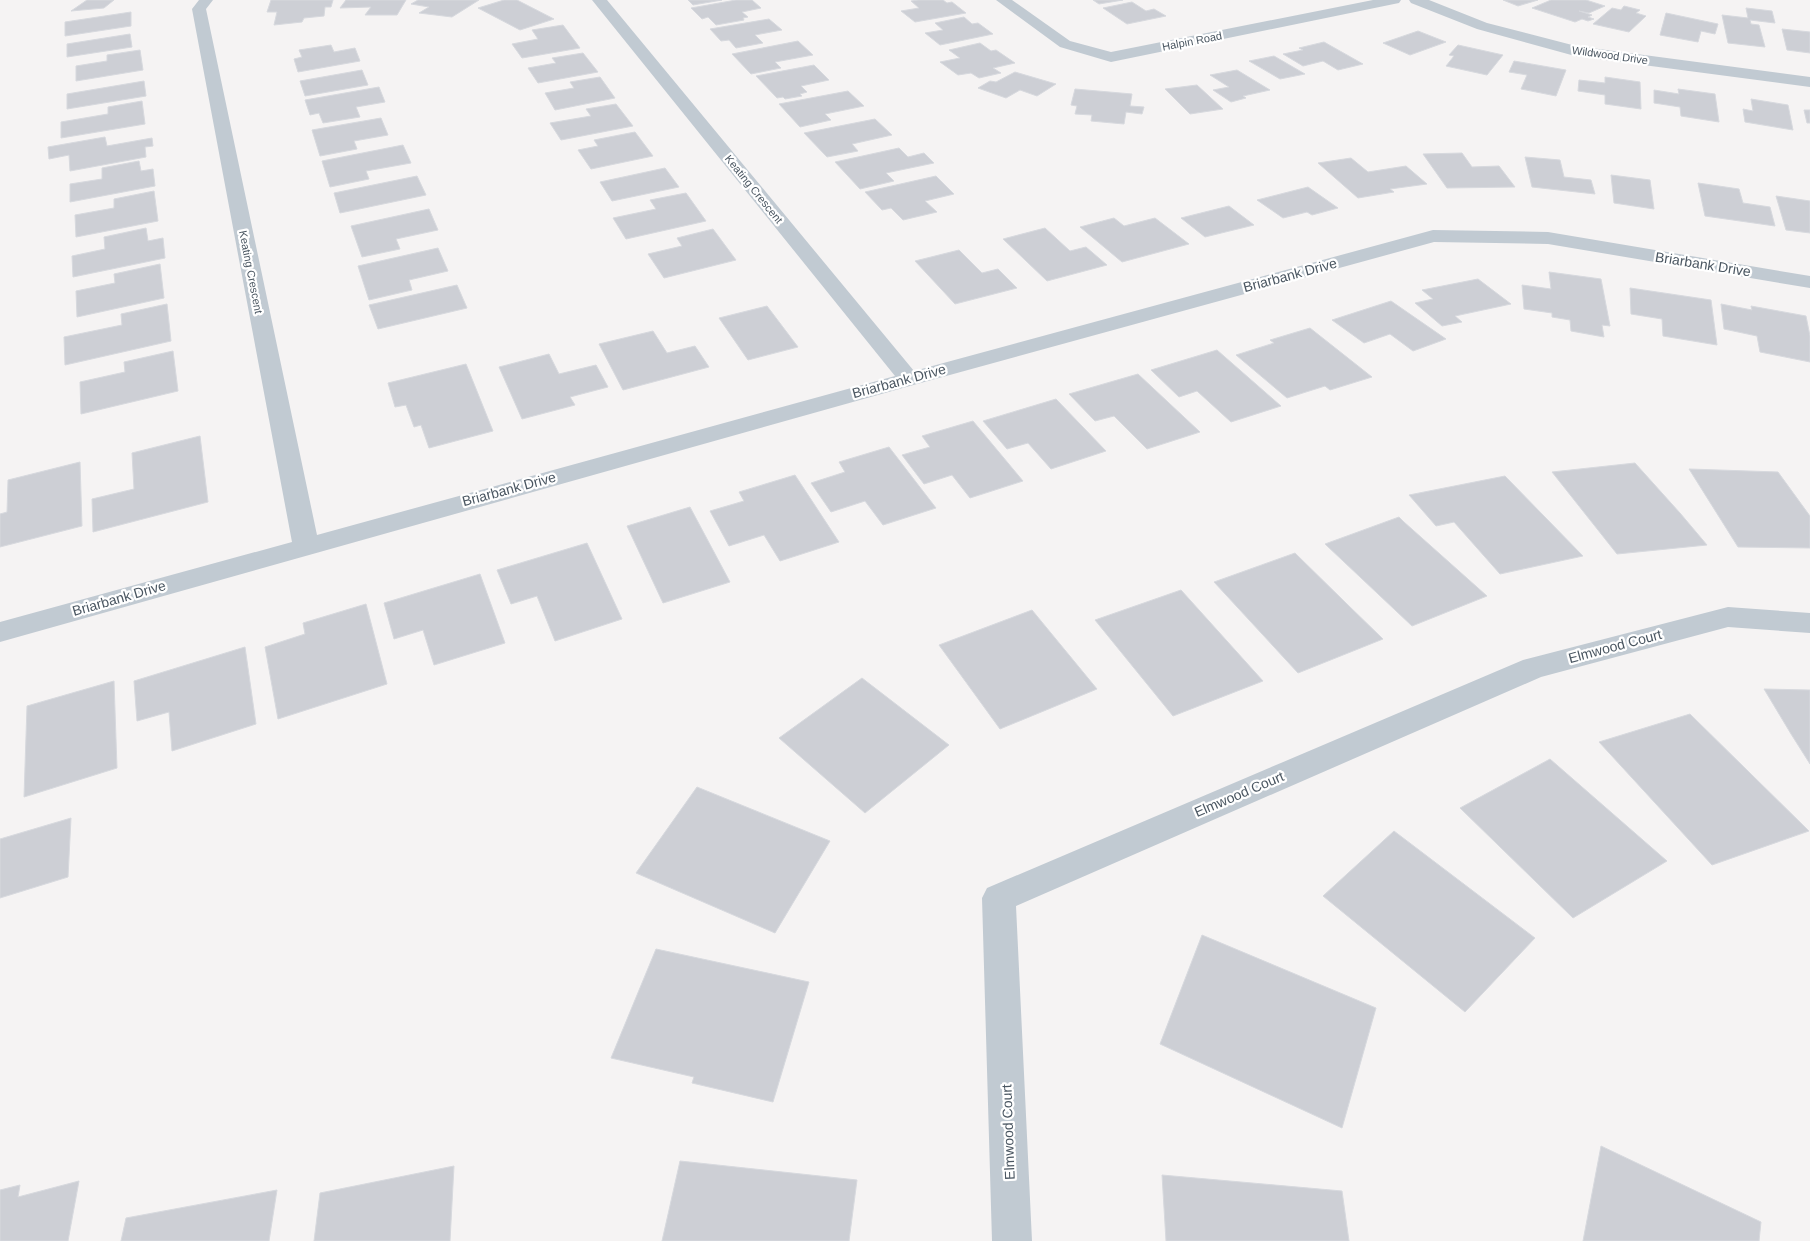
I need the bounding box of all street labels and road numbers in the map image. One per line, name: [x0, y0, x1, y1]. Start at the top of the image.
street label: Halpin Road: [1161, 29, 1223, 53]
street label: Wildwood Drive: [1571, 44, 1649, 66]
street label: Keating Crescent: [723, 152, 785, 226]
street label: Keating Crescent: [237, 229, 265, 315]
street label: Briarbank Drive: [1654, 249, 1752, 279]
street label: Briarbank Drive: [1241, 255, 1339, 295]
street label: Briarbank Drive: [850, 361, 948, 401]
street label: Briarbank Drive: [460, 469, 558, 509]
street label: Briarbank Drive: [70, 577, 168, 619]
street label: Elmwood Court: [1567, 626, 1663, 666]
street label: Elmwood Court: [1192, 768, 1286, 820]
street label: Elmwood Court: [998, 1084, 1018, 1180]

